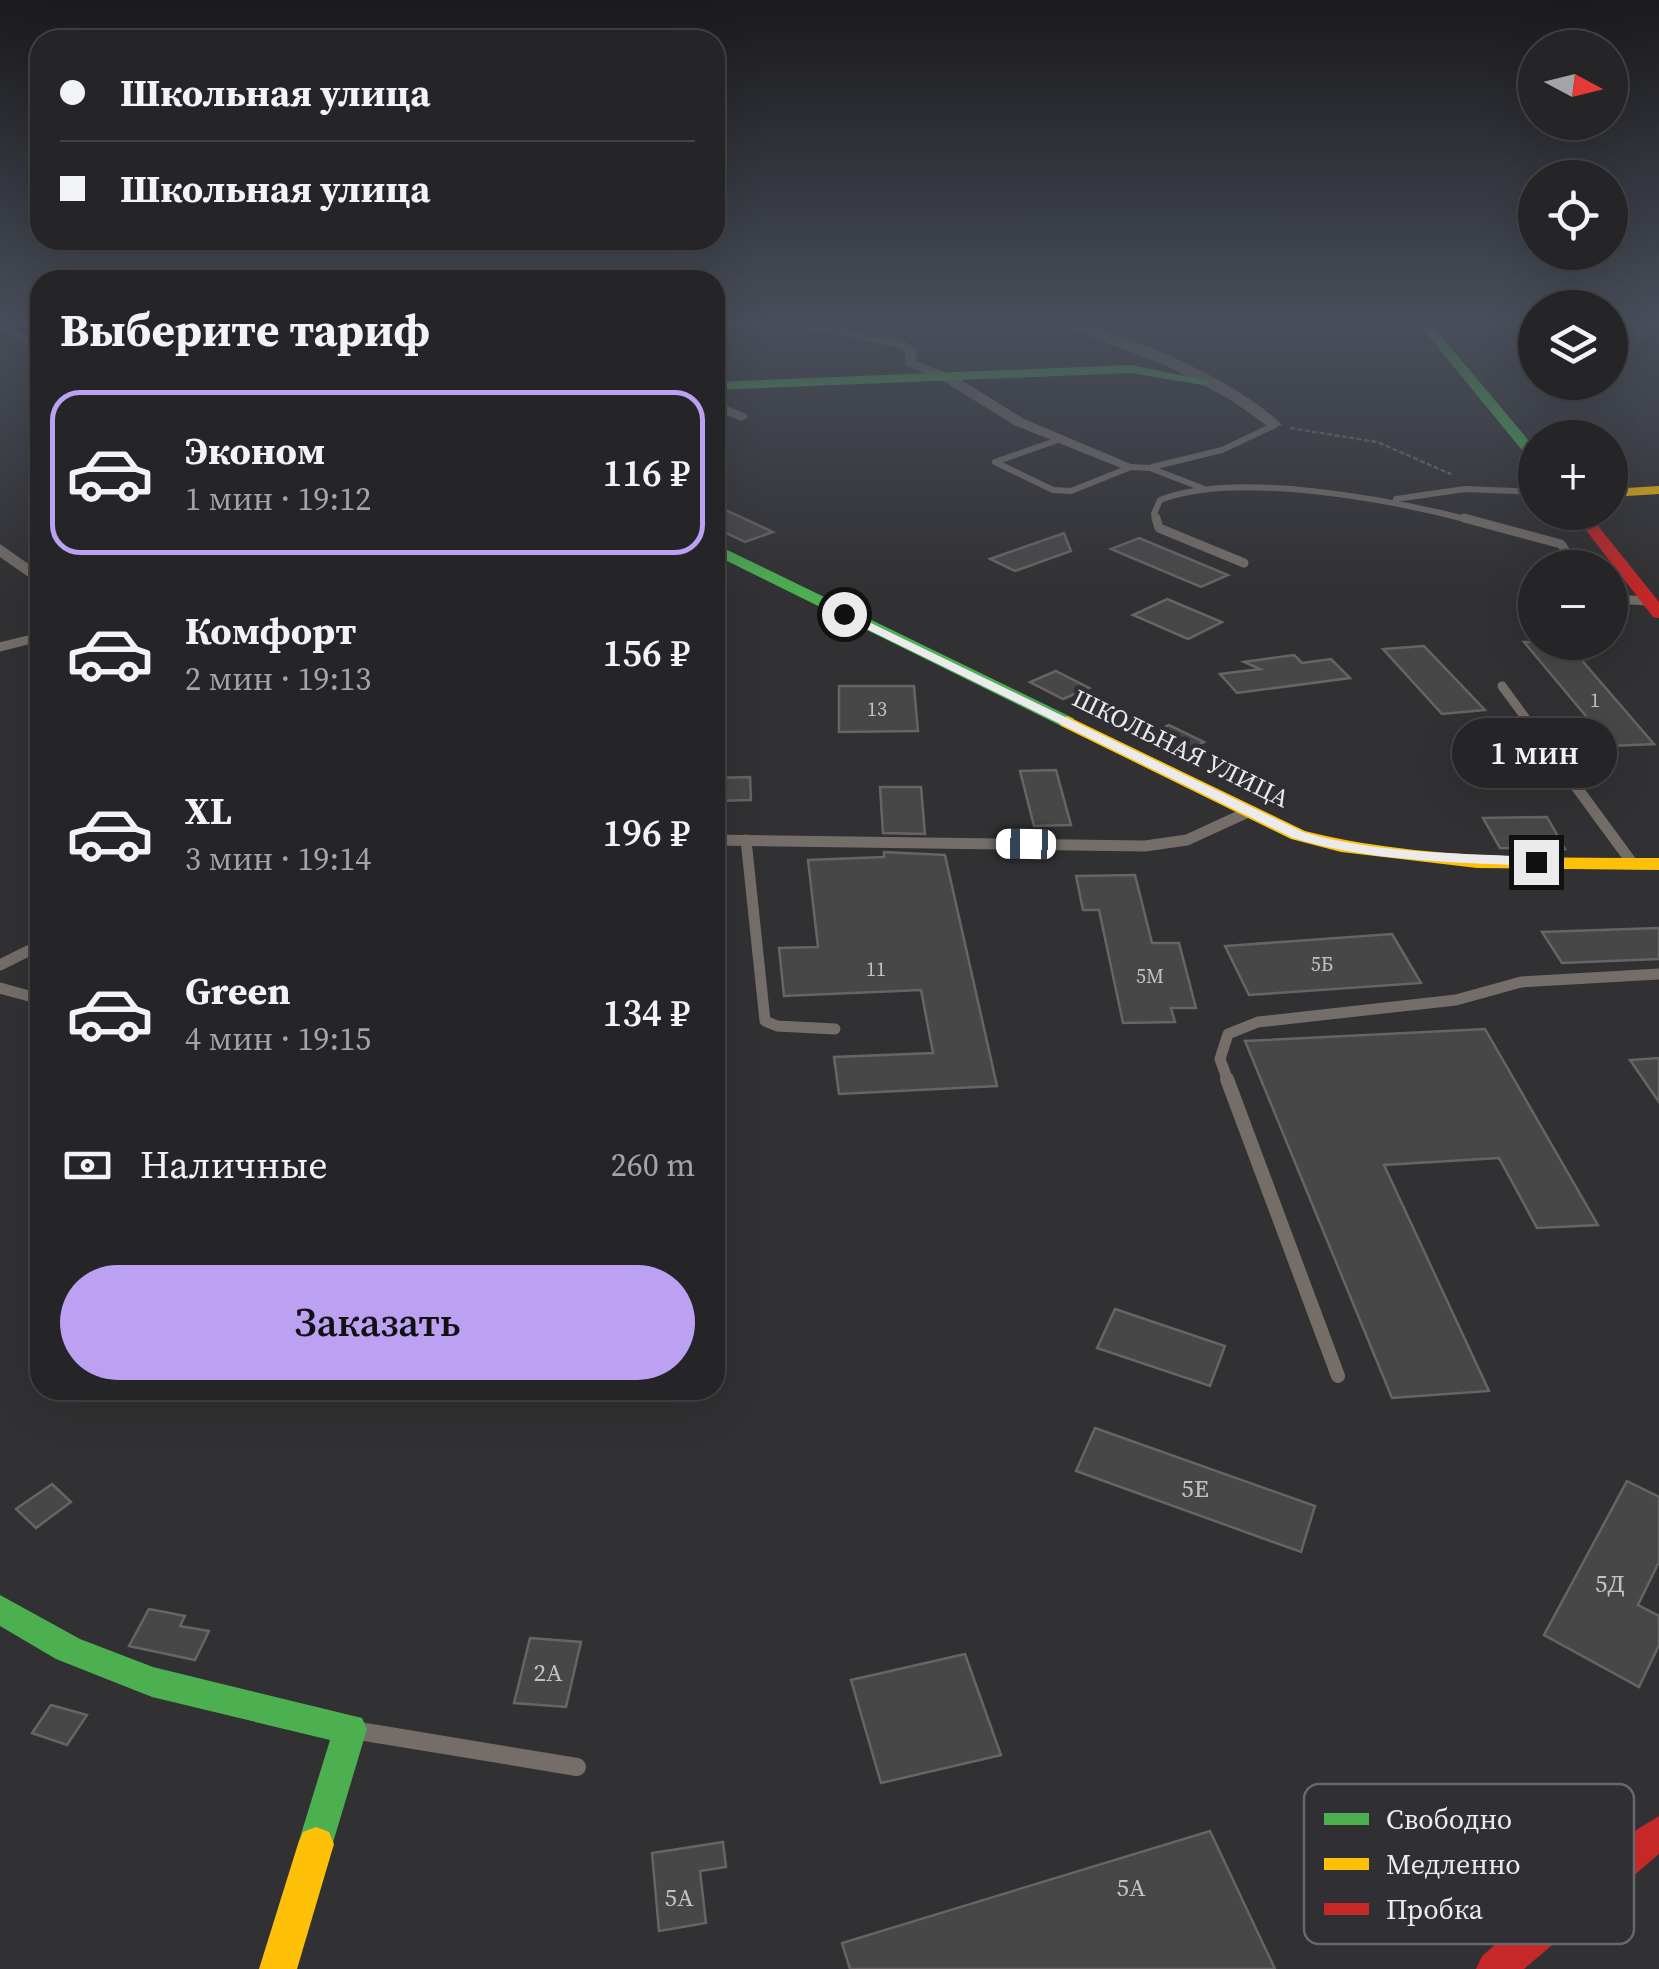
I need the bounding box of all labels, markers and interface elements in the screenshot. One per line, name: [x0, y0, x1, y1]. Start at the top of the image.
north arrow: [1518, 30, 1628, 140]
map controls: [1518, 30, 1628, 660]
text: Школьная улица: [120, 67, 431, 119]
button: locate: [1518, 160, 1628, 270]
text: Школьная улица: [120, 163, 431, 215]
button: layers: [1518, 290, 1628, 400]
text: Выберите тариф: [60, 299, 430, 361]
button: +: [1518, 420, 1628, 530]
text: Эконом: [185, 425, 325, 477]
icon: car: [65, 428, 155, 518]
text: 116 ₽: [602, 447, 690, 499]
text: 1 мин · 19:12: [185, 477, 371, 521]
button: −: [1518, 550, 1628, 660]
route start: [822, 592, 867, 637]
text: Комфорт: [185, 605, 356, 657]
icon: car: [65, 608, 155, 698]
text: 156 ₽: [602, 627, 690, 679]
text: 2 мин · 19:13: [185, 657, 371, 701]
street label: ШКОЛЬНАЯ УЛИЦА: [1067, 681, 1295, 815]
house number: 1: [1590, 686, 1600, 714]
house number: 13: [867, 695, 887, 723]
callout: 1 мин: [1454, 717, 1618, 787]
text: 1 мин: [1490, 731, 1579, 775]
text: XL: [185, 785, 232, 837]
icon: car: [65, 788, 155, 878]
text: 196 ₽: [602, 807, 690, 859]
car: [996, 828, 1056, 860]
text: 3 мин · 19:14: [185, 837, 371, 881]
route end: [1514, 840, 1559, 885]
house number: 5Б: [1311, 950, 1333, 978]
house number: 11: [866, 955, 886, 983]
house number: 5М: [1136, 962, 1164, 990]
text: Green: [185, 965, 291, 1017]
icon: car: [65, 968, 155, 1058]
text: 134 ₽: [602, 987, 690, 1039]
text: 4 мин · 19:15: [185, 1017, 371, 1061]
icon: cash: [60, 1138, 115, 1193]
text: Наличные: [140, 1139, 328, 1191]
text: 260 m: [611, 1143, 695, 1187]
button: Заказать: [60, 1265, 695, 1380]
house number: 5Е: [1181, 1471, 1209, 1505]
house number: 5Д: [1595, 1566, 1625, 1600]
house number: 2А: [533, 1655, 563, 1689]
legend: [1304, 1784, 1634, 1944]
text: Свободно: [1386, 1800, 1512, 1838]
text: Медленно: [1386, 1845, 1521, 1883]
house number: 5А: [1116, 1870, 1146, 1904]
house number: 5А: [664, 1880, 694, 1914]
text: Пробка: [1386, 1890, 1484, 1928]

